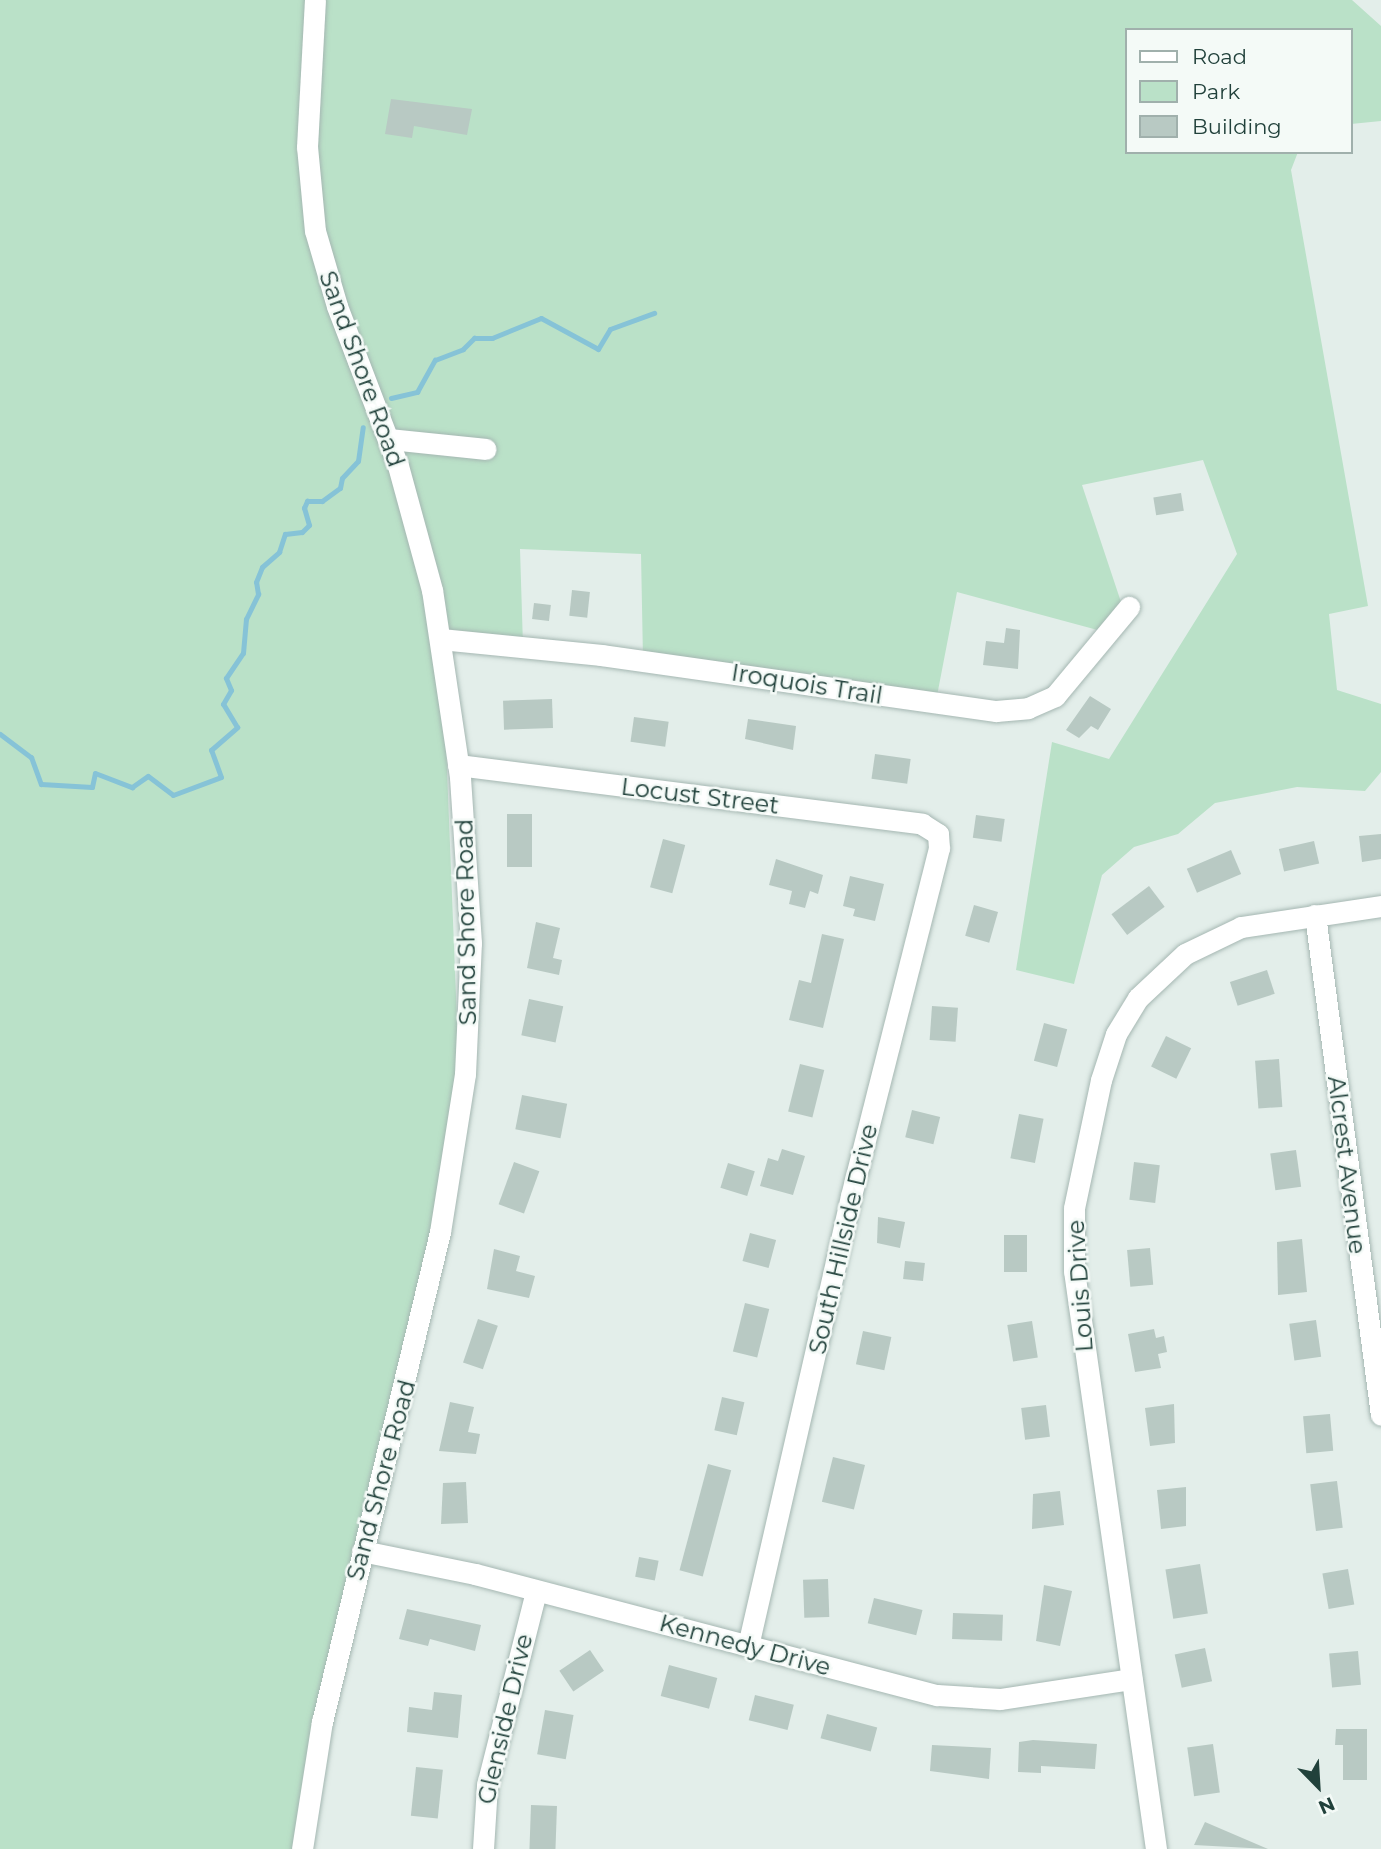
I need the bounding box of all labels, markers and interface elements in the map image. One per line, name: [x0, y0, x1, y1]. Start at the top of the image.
legend: [1126, 28, 1353, 154]
text: Road: [1192, 44, 1247, 69]
text: Park: [1192, 79, 1240, 104]
text: Building: [1192, 114, 1282, 139]
street label: Sand Shore Road: [313, 267, 411, 471]
street label: Iroquois Trail: [729, 658, 885, 710]
street label: Locust Street: [619, 772, 781, 820]
street label: Sand Shore Road: [450, 818, 482, 1026]
street label: Alcrest Avenue: [1322, 1074, 1372, 1256]
street label: South Hillside Drive: [803, 1121, 883, 1357]
street label: Louis Drive: [1061, 1219, 1099, 1353]
street label: Sand Shore Road: [340, 1376, 422, 1584]
street label: Kennedy Drive: [656, 1608, 834, 1682]
street label: Glenside Drive: [471, 1631, 539, 1807]
north arrow: [1283, 1751, 1353, 1821]
text: N: [1315, 1792, 1338, 1819]

